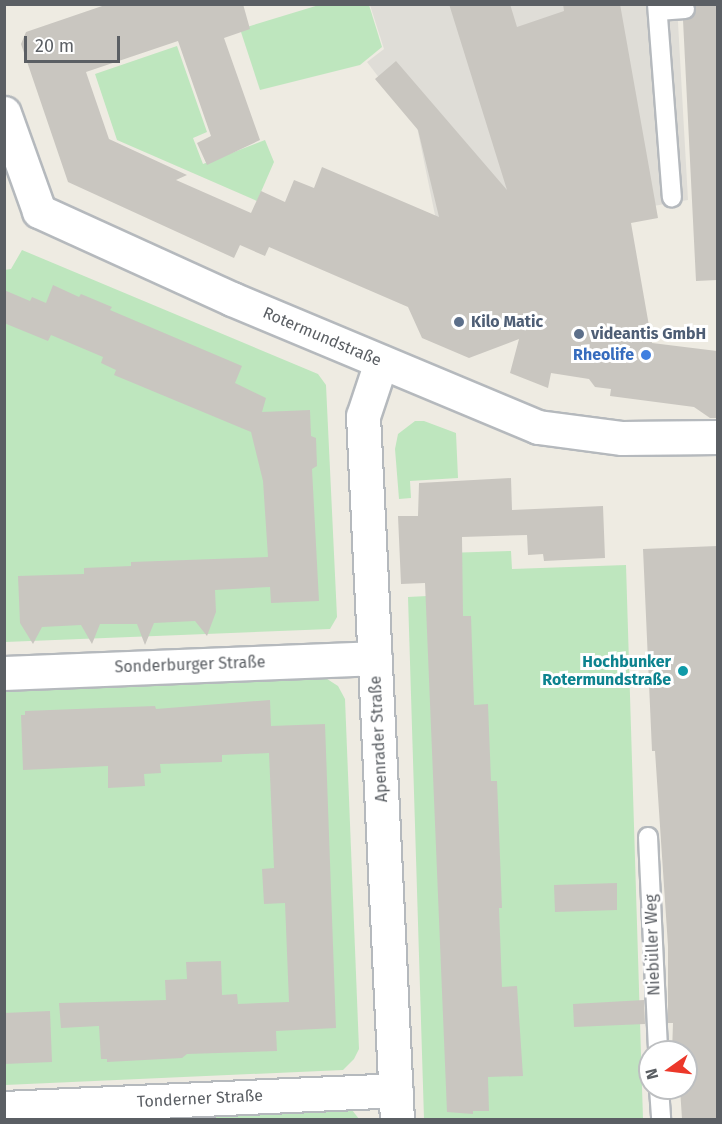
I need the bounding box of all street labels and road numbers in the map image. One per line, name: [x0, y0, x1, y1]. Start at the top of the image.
street label: Rotermundstraße: [260, 303, 384, 371]
street label: Sonderburger Straße: [114, 653, 266, 677]
street label: Apenrader Straße: [366, 675, 392, 803]
street label: Niebüller Weg: [642, 894, 664, 996]
street label: Tonderner Straße: [137, 1086, 263, 1112]

